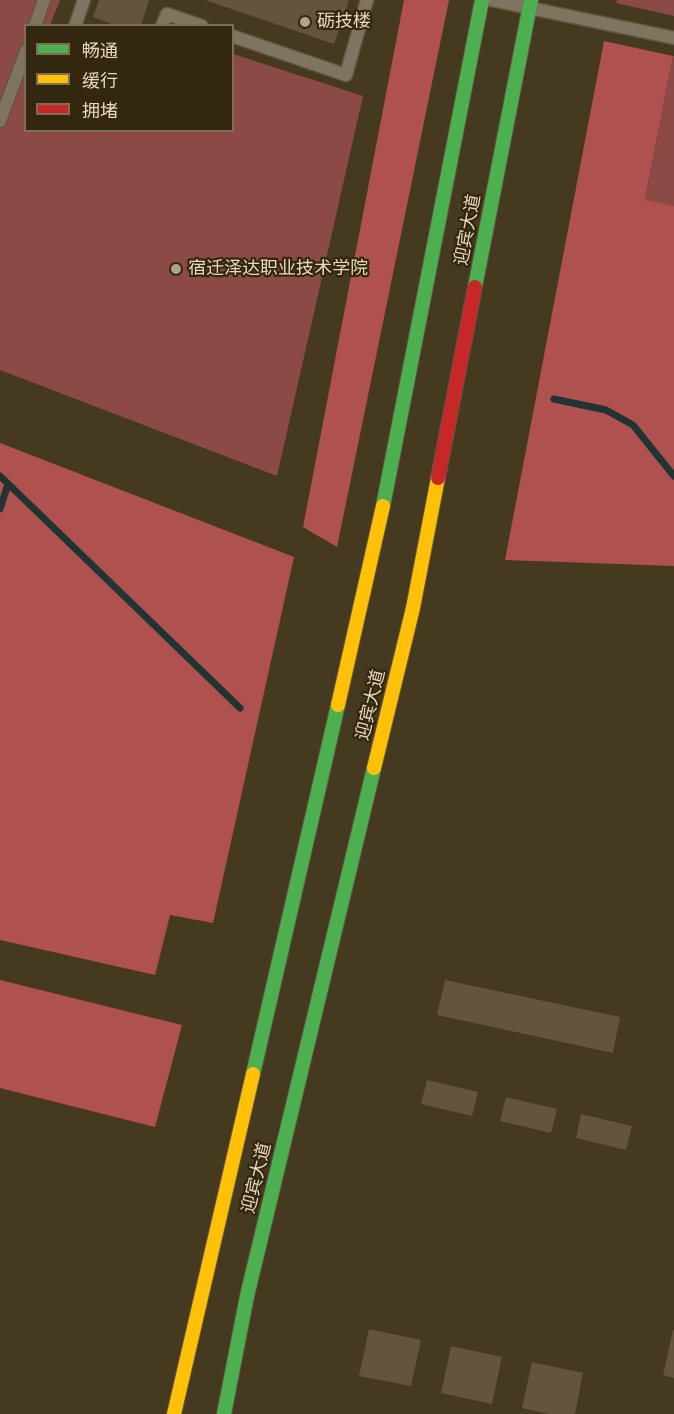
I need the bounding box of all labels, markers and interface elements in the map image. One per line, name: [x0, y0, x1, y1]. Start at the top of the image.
place label: 砺技楼: [317, 11, 371, 33]
marker: 砺技楼: [298, 15, 312, 29]
legend: [24, 24, 234, 132]
text: 畅通: [82, 39, 118, 62]
text: 缓行: [82, 69, 118, 92]
text: 拥堵: [82, 99, 118, 122]
street label: 迎宾大道: [451, 193, 485, 267]
place label: 宿迁泽达职业技术学院: [188, 258, 368, 280]
marker: 宿迁泽达职业技术学院: [169, 262, 183, 276]
street label: 迎宾大道: [352, 667, 390, 743]
street label: 迎宾大道: [238, 1140, 276, 1216]

